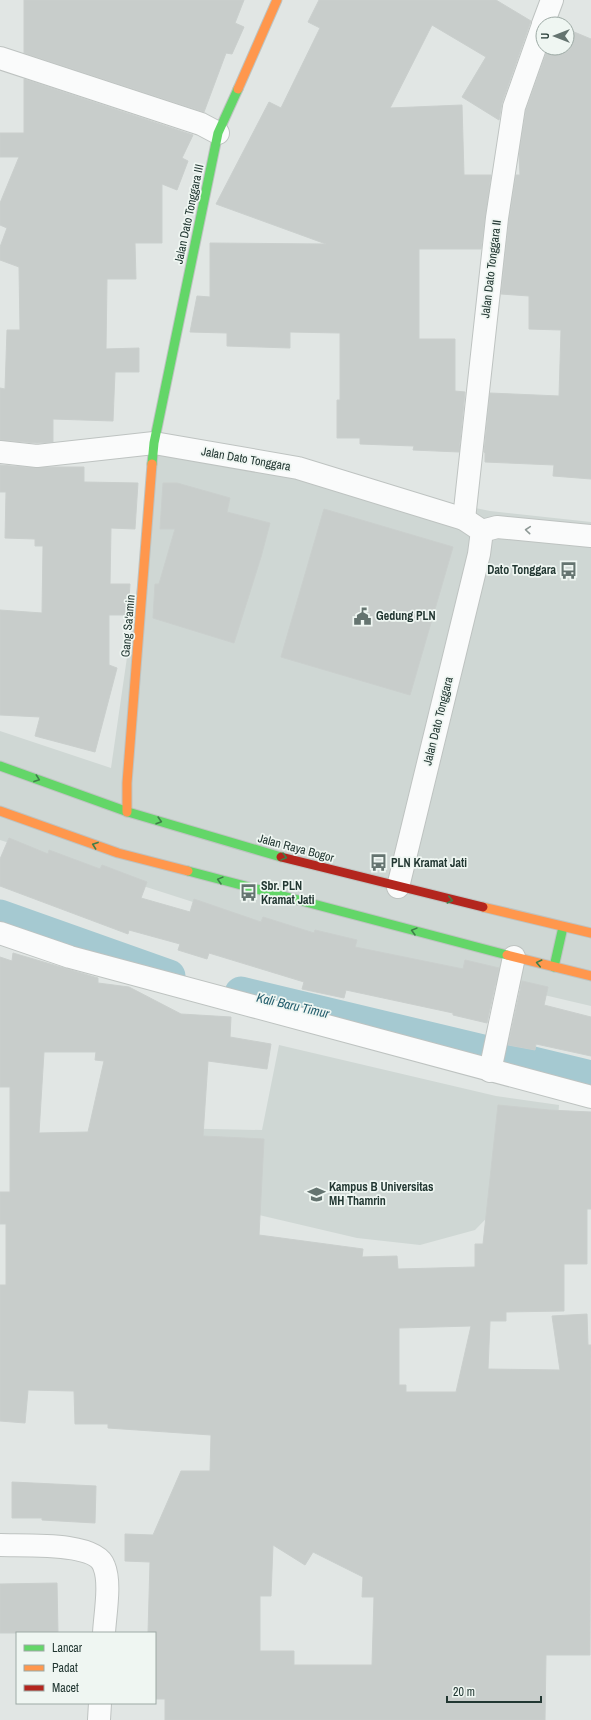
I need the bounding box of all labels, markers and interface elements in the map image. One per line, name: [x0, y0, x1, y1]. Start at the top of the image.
north arrow: [535, 16, 575, 56]
text: U: [538, 33, 552, 39]
street label: Jalan Dato Tonggara III: [171, 163, 207, 265]
street label: Jalan Dato Tonggara II: [477, 219, 505, 319]
street label: Jalan Dato Tonggara: [200, 443, 293, 475]
one-way arrow: [525, 526, 531, 535]
bus stop icon: Dato Tonggara: [559, 560, 579, 580]
place label: Dato Tonggara: [487, 562, 557, 578]
street label: Gang Sa'amin: [117, 594, 139, 658]
public building icon: Gedung PLN: [353, 606, 373, 626]
place label: Gedung PLN: [376, 608, 436, 624]
street label: Jalan Dato Tonggara: [419, 675, 457, 767]
one-way arrow: [33, 774, 40, 782]
one-way arrow: [156, 816, 163, 825]
street label: Jalan Raya Bogor: [256, 830, 337, 866]
one-way arrow: [92, 841, 99, 849]
one-way arrow: [281, 853, 288, 861]
bus stop icon: PLN Kramat Jati: [368, 853, 388, 873]
place label: PLN Kramat Jati: [391, 855, 467, 871]
one-way arrow: [217, 876, 224, 885]
place label: Sbr. PLN Kramat Jati: [261, 878, 315, 908]
bus stop icon: Sbr. PLN Kramat Jati: [238, 883, 258, 903]
one-way arrow: [447, 895, 453, 903]
one-way arrow: [410, 927, 417, 936]
one-way arrow: [536, 960, 543, 968]
water label: Kali Baru Timur: [255, 989, 331, 1022]
place label: Kampus B Universitas MH Thamrin: [329, 1179, 434, 1209]
school or university icon: Kampus B Universitas MH Thamrin: [306, 1184, 326, 1204]
legend: [16, 1632, 156, 1704]
text: Lancar: [52, 1640, 83, 1656]
text: Padat: [52, 1660, 78, 1676]
scale bar: [447, 1678, 541, 1704]
text: Macet: [52, 1680, 79, 1696]
text: 20 m: [453, 1684, 475, 1700]

